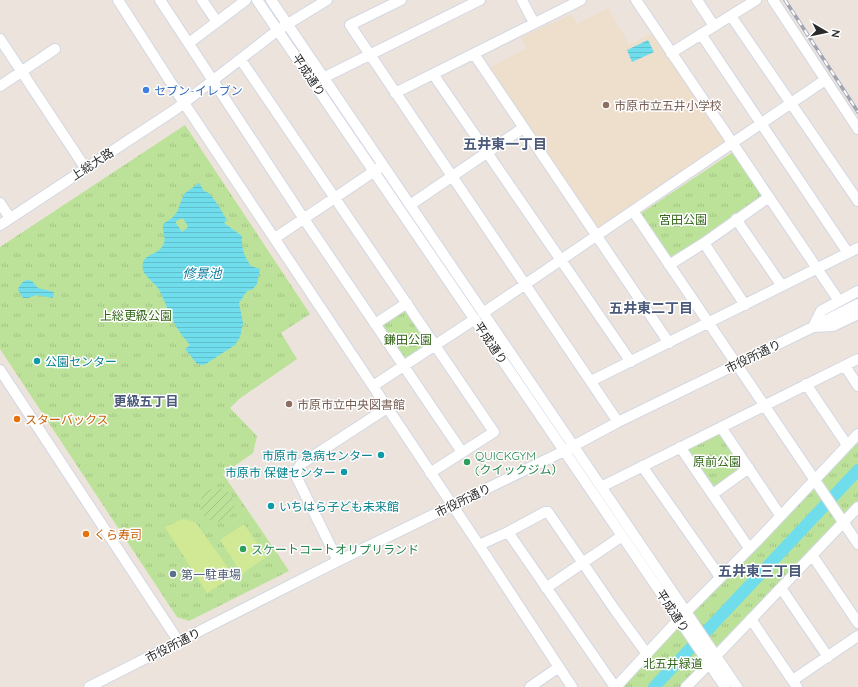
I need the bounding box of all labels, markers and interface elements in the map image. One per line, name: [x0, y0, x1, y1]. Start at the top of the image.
north arrow: [806, 12, 846, 52]
text: N: [828, 28, 843, 39]
street label: 平成通り: [289, 51, 329, 99]
place label: セブン-イレブン: [154, 83, 243, 98]
marker: セブン-イレブン: [141, 85, 151, 95]
place label: 市原市立五井小学校: [614, 98, 722, 113]
marker: 市原市立五井小学校: [601, 100, 611, 110]
district label: 五井東一丁目: [463, 135, 547, 153]
street label: 上総大路: [68, 145, 116, 183]
park label: 宮田公園: [659, 212, 707, 227]
water label: 修景池: [182, 265, 223, 281]
district label: 五井東二丁目: [609, 299, 693, 317]
park label: 上総更級公園: [100, 308, 172, 323]
street label: 平成通り: [471, 319, 511, 367]
park label: 鎌田公園: [384, 332, 432, 347]
street label: 市役所通り: [723, 336, 783, 376]
place label: 公園センター: [45, 354, 117, 369]
marker: 公園センター: [32, 356, 42, 366]
district label: 更級五丁目: [113, 393, 179, 409]
place label: 市原市立中央図書館: [297, 397, 405, 412]
marker: 市原市立中央図書館: [284, 399, 294, 409]
place label: スターバックス: [25, 412, 109, 427]
marker: スターバックス: [12, 414, 22, 424]
place label: 市原市 急病センター: [262, 448, 373, 463]
place label: QUICKGYM (クイックジム）: [475, 448, 564, 477]
marker: 市原市 急病センター: [376, 450, 386, 460]
park label: 原前公園: [693, 454, 741, 469]
marker: QUICKGYM (クイックジム）: [462, 457, 472, 467]
place label: 市原市 保健センター: [225, 465, 336, 480]
marker: 市原市 保健センター: [339, 467, 349, 477]
street label: 市役所通り: [433, 480, 493, 520]
place label: いちはら子ども未来館: [279, 499, 399, 514]
marker: いちはら子ども未来館: [266, 501, 276, 511]
place label: くら寿司: [94, 527, 142, 542]
marker: くら寿司: [81, 529, 91, 539]
place label: スケートコートオリプリランド: [251, 542, 419, 557]
marker: スケートコートオリプリランド: [238, 544, 248, 554]
district label: 五井東三丁目: [718, 562, 802, 580]
place label: 第一駐車場: [181, 567, 241, 582]
marker: 第一駐車場: [168, 569, 178, 579]
street label: 平成通り: [653, 587, 693, 635]
street label: 市役所通り: [143, 625, 203, 665]
park label: 北五井緑道: [643, 656, 703, 671]

